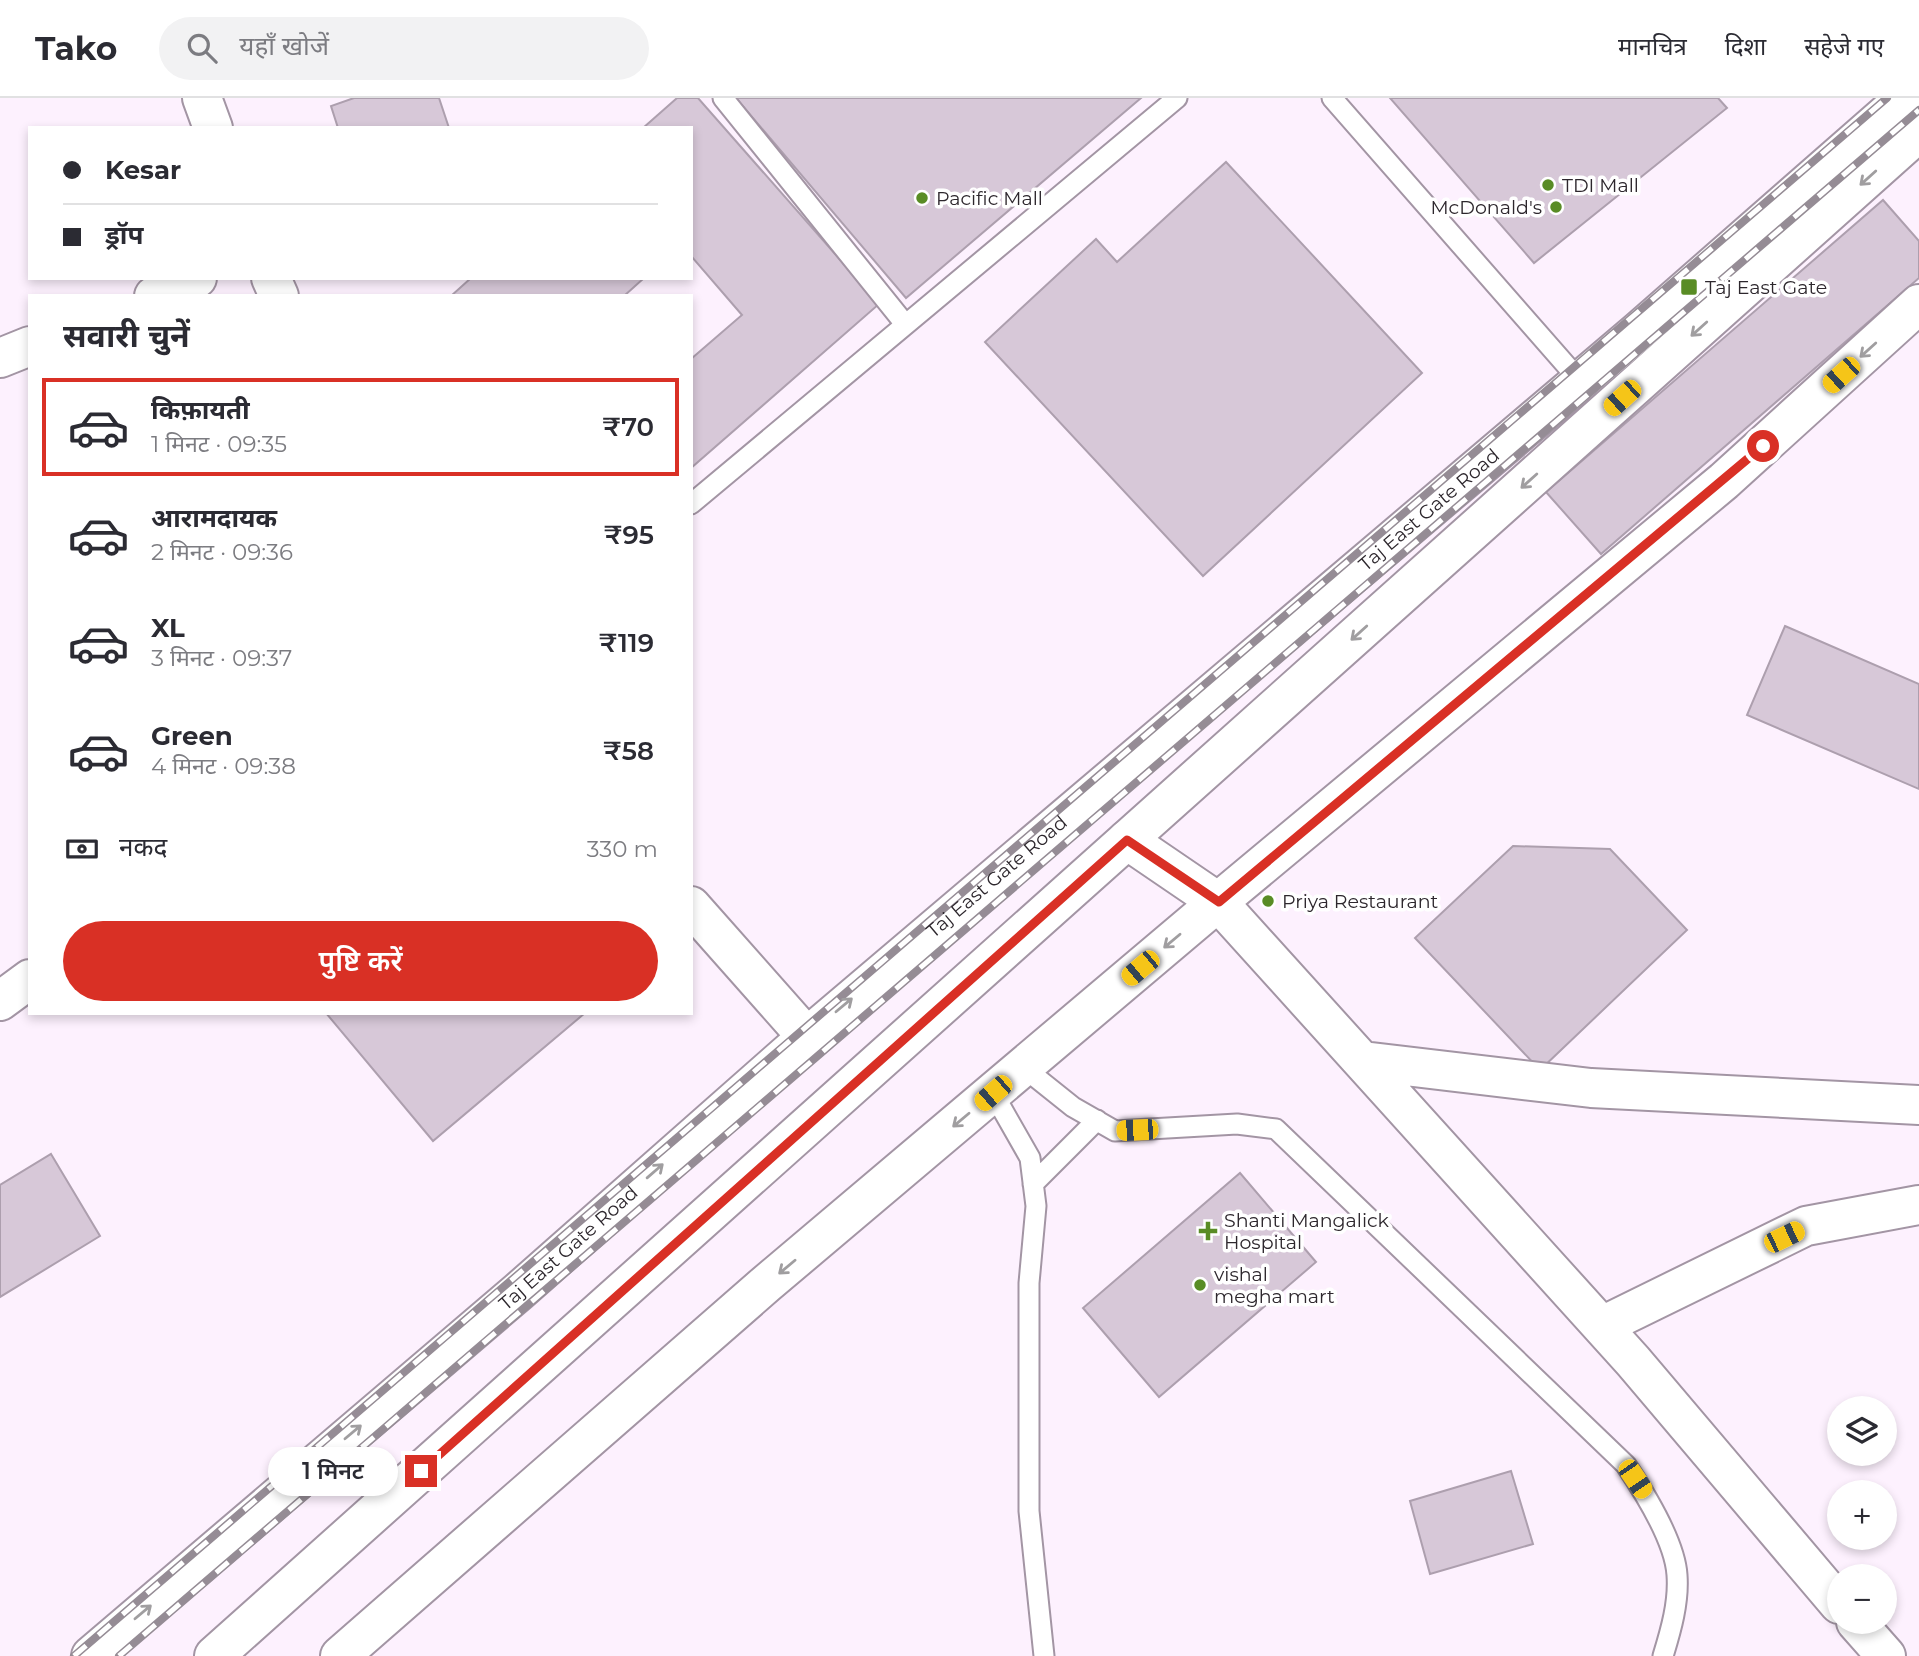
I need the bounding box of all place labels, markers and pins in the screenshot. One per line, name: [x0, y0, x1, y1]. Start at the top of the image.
place label: TDI Mall: [1562, 174, 1639, 197]
marker: TDI Mall: [1540, 177, 1556, 193]
place label: Pacific Mall: [936, 187, 1043, 210]
marker: Pacific Mall: [914, 190, 930, 206]
place label: McDonald's: [1430, 196, 1542, 219]
marker: McDonald's: [1548, 199, 1564, 215]
place label: Taj East Gate: [1705, 276, 1827, 299]
marker: Taj East Gate: [1679, 277, 1699, 297]
place label: Priya Restaurant: [1282, 890, 1439, 913]
marker: Priya Restaurant: [1260, 893, 1276, 909]
place label: Shanti Mangalick Hospital: [1224, 1209, 1390, 1254]
marker: Shanti Mangalick Hospital: [1198, 1221, 1218, 1241]
place label: vishal megha mart: [1214, 1263, 1335, 1308]
marker: vishal megha mart: [1192, 1277, 1208, 1293]

